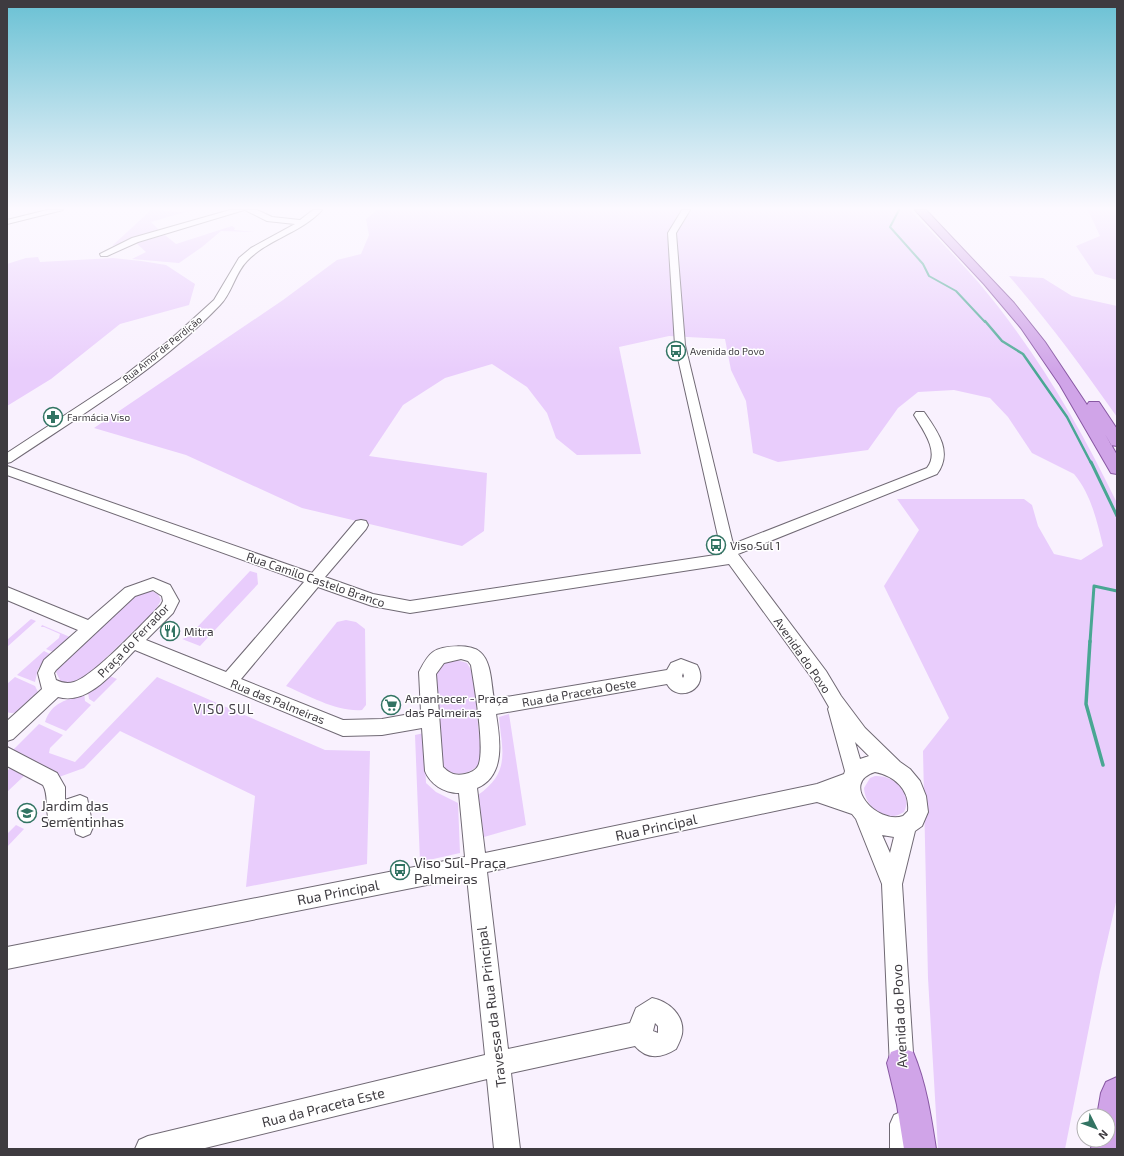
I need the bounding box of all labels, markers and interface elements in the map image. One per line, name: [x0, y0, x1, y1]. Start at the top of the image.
street label: Rua Amor de Perdição: [120, 313, 205, 386]
bus stop icon: Avenida do Povo: [665, 340, 687, 362]
place label: Avenida do Povo: [690, 345, 765, 357]
pharmacy icon: Farmácia Viso: [42, 406, 64, 428]
place label: Farmácia Viso: [67, 411, 130, 423]
bus stop icon: Viso Sul 1: [705, 534, 727, 556]
place label: Viso Sul 1: [730, 538, 780, 552]
street label: Rua Camilo Castelo Branco: [245, 549, 387, 609]
street label: Praça do Ferrador: [94, 600, 173, 681]
street label: Avenida do Povo: [772, 614, 834, 696]
restaurant icon: Mitra: [159, 620, 181, 642]
place label: Mitra: [184, 624, 213, 638]
street label: Rua da Praceta Oeste: [521, 675, 637, 709]
street label: Rua das Palmeiras: [229, 676, 327, 726]
place label: Amanhecer - Praça das Palmeiras: [405, 691, 508, 719]
supermarket icon: Amanhecer - Praça das Palmeiras: [380, 694, 402, 716]
district label: VISO SUL: [194, 701, 254, 717]
place label: Jardim das Sementinhas: [41, 797, 124, 830]
school or university icon: Jardim das Sementinhas: [16, 802, 38, 824]
street label: Rua Principal: [614, 810, 699, 844]
place label: Viso Sul-Praça Palmeiras: [414, 854, 506, 887]
bus stop icon: Viso Sul-Praça Palmeiras: [389, 859, 411, 881]
street label: Rua Principal: [296, 876, 381, 908]
street label: Travessa da Rua Principal: [473, 925, 509, 1088]
street label: Avenida do Povo: [888, 964, 910, 1068]
street label: Rua da Praceta Este: [260, 1084, 386, 1130]
north arrow: [1076, 1108, 1116, 1148]
text: N: [1096, 1128, 1111, 1142]

